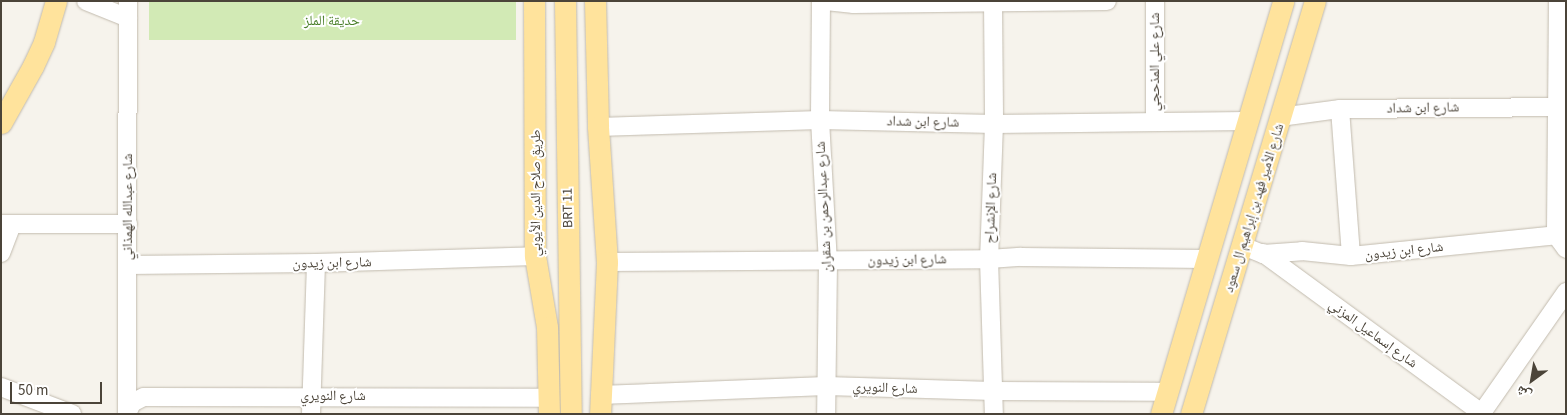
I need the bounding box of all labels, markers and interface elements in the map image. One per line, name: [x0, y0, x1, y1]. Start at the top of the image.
park label: حديقة الملز: [304, 13, 360, 29]
street label: شارع علي المذحجي: [1147, 13, 1163, 111]
street label: شارع ابن شداد: [1387, 99, 1459, 117]
street label: شارع ابن شداد: [887, 113, 959, 131]
street label: شارع الأمير فهد بن إبراهيم ال سعود: [1220, 122, 1288, 294]
street label: طريق صلاح الدين الأيوبي: [528, 130, 544, 256]
street label: شارع عبدالرحمن بن شقران: [812, 141, 836, 273]
street label: شارع عبدالله الهمذاني: [120, 154, 136, 260]
street label: شارع الإنشراح: [981, 172, 1001, 244]
street label: BRT 11: [559, 188, 577, 228]
street label: شارع ابن زيدون: [1364, 239, 1444, 263]
street label: شارع ابن زيدون: [867, 251, 947, 269]
street label: شارع ابن زيدون: [292, 254, 372, 272]
street label: شارع إسماعيل المزني: [1325, 296, 1421, 372]
north arrow: [1507, 355, 1557, 405]
scale bar: [12, 372, 105, 404]
street label: شارع النويري: [852, 378, 918, 398]
text: 50 m: [18, 380, 48, 401]
text: ش: [1512, 380, 1536, 405]
street label: شارع النويري: [300, 388, 366, 404]

